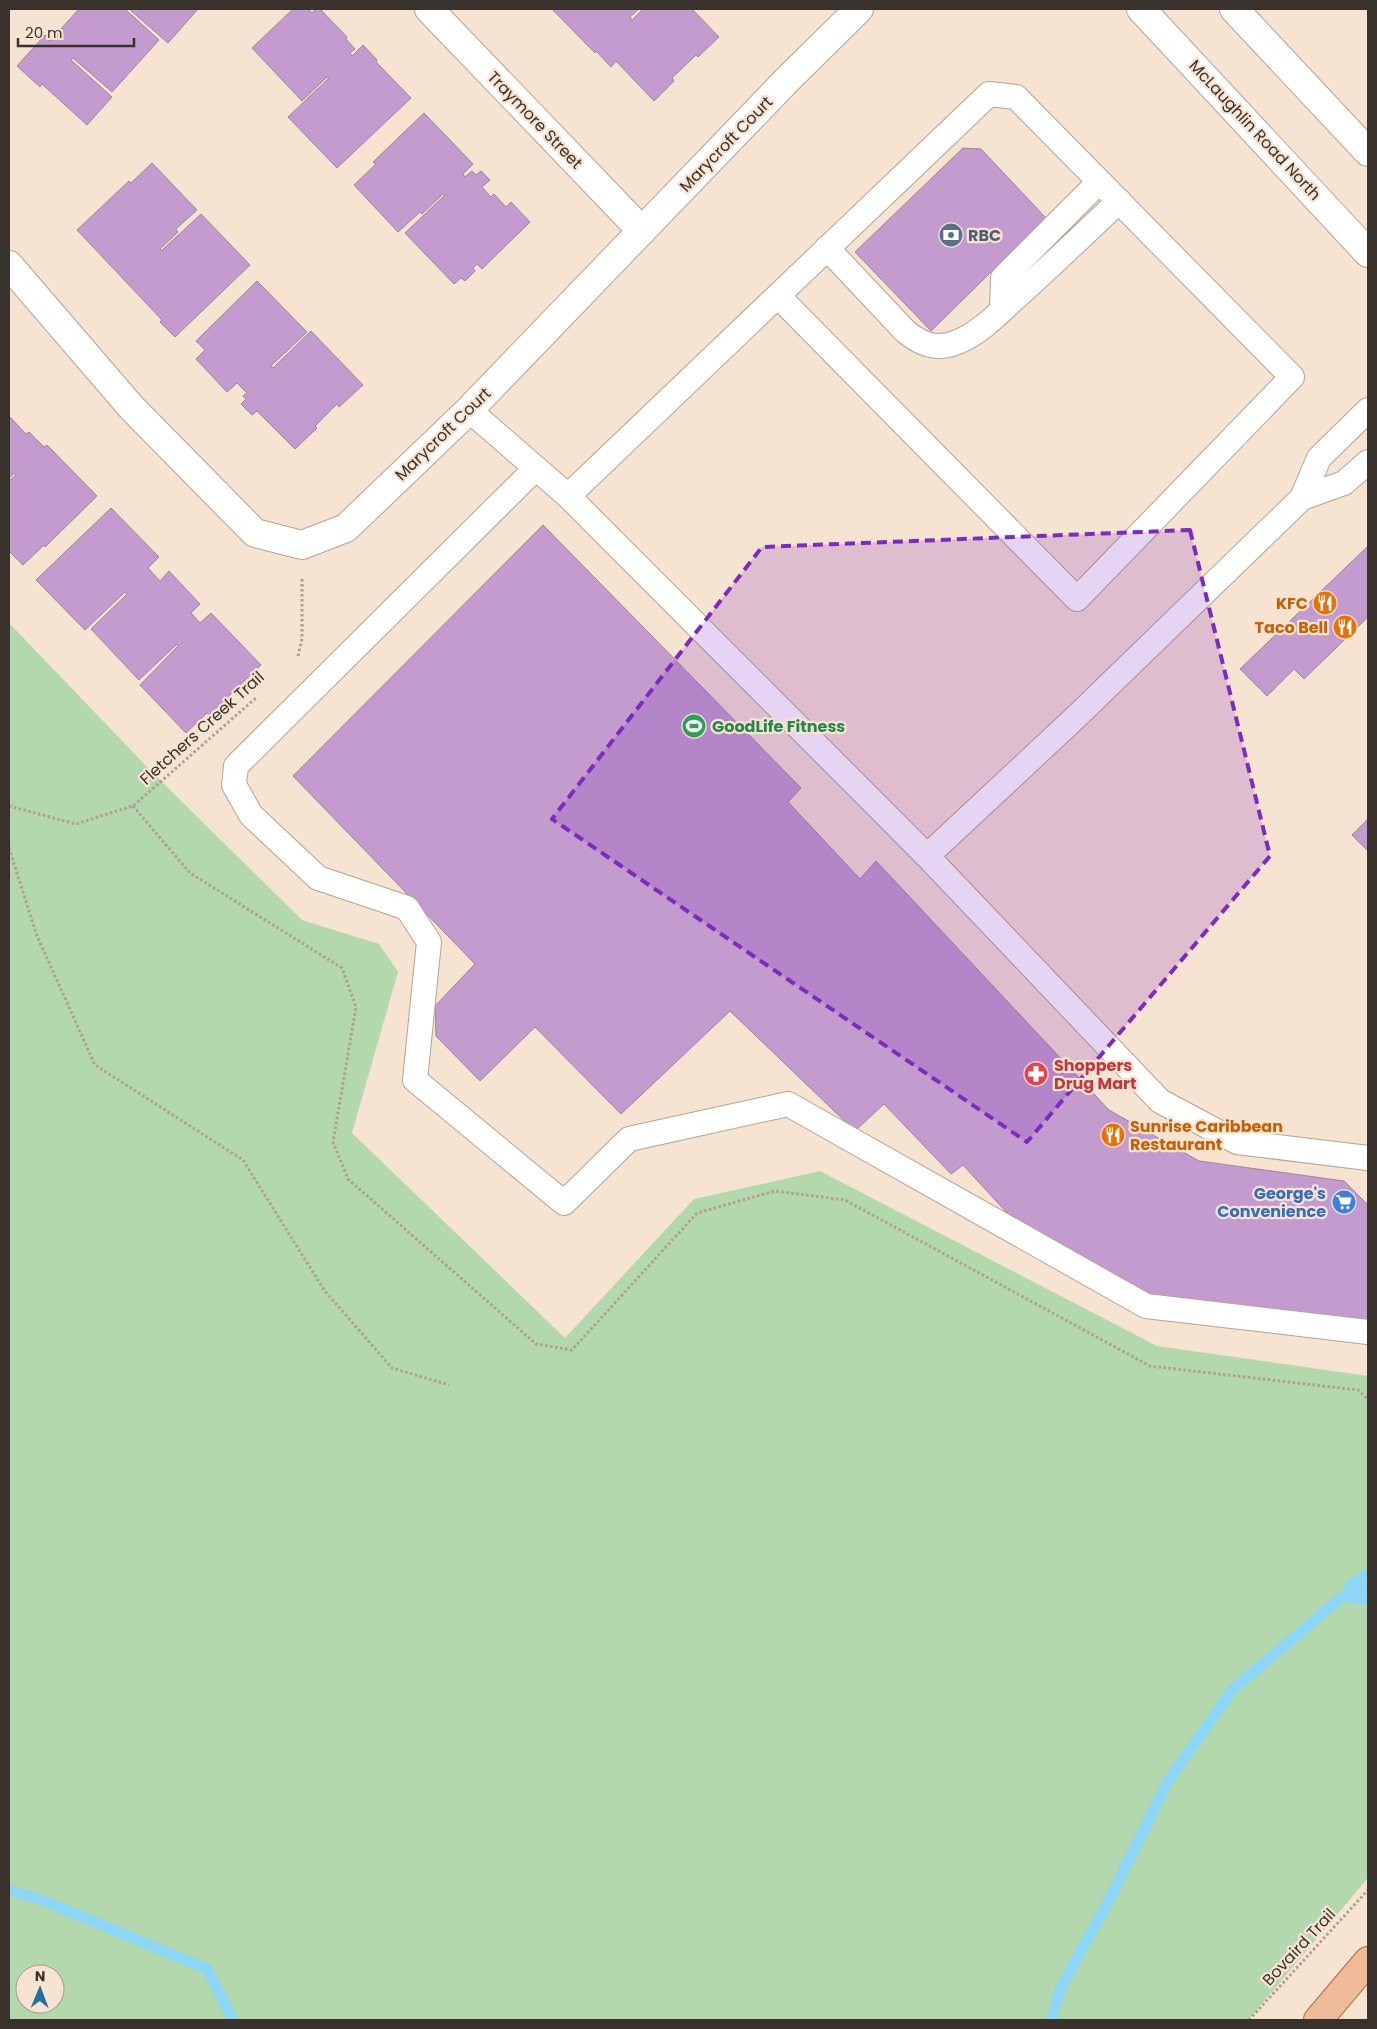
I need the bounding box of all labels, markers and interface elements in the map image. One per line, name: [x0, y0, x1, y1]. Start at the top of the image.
scale bar: [18, 15, 134, 47]
text: 20 m: [25, 22, 63, 43]
street label: McLaughlin Road North: [1184, 55, 1326, 205]
street label: Traymore Street: [482, 66, 588, 174]
street label: Marycroft Court: [674, 91, 778, 197]
bank icon: RBC: [938, 222, 964, 248]
place label: RBC: [968, 224, 1001, 247]
street label: Marycroft Court: [390, 382, 496, 486]
restaurant icon: KFC: [1312, 590, 1338, 616]
place label: KFC: [1276, 592, 1308, 615]
restaurant icon: Taco Bell: [1332, 614, 1358, 640]
place label: Taco Bell: [1255, 616, 1328, 639]
street label: Fletchers Creek Trail: [135, 666, 269, 790]
sports icon: GoodLife Fitness: [681, 713, 707, 739]
place label: GoodLife Fitness: [712, 715, 845, 738]
place label: Shoppers Drug Mart: [1054, 1054, 1136, 1095]
pharmacy icon: Shoppers Drug Mart: [1023, 1061, 1049, 1087]
place label: Sunrise Caribbean Restaurant: [1130, 1115, 1283, 1156]
restaurant icon: Sunrise Caribbean Restaurant: [1100, 1122, 1126, 1148]
place label: George's Convenience: [1217, 1182, 1326, 1223]
supermarket icon: George's Convenience: [1331, 1189, 1357, 1215]
street label: Bovaird Trail: [1257, 1903, 1341, 1991]
north arrow: [15, 1964, 65, 2014]
text: N: [35, 1966, 46, 1986]

